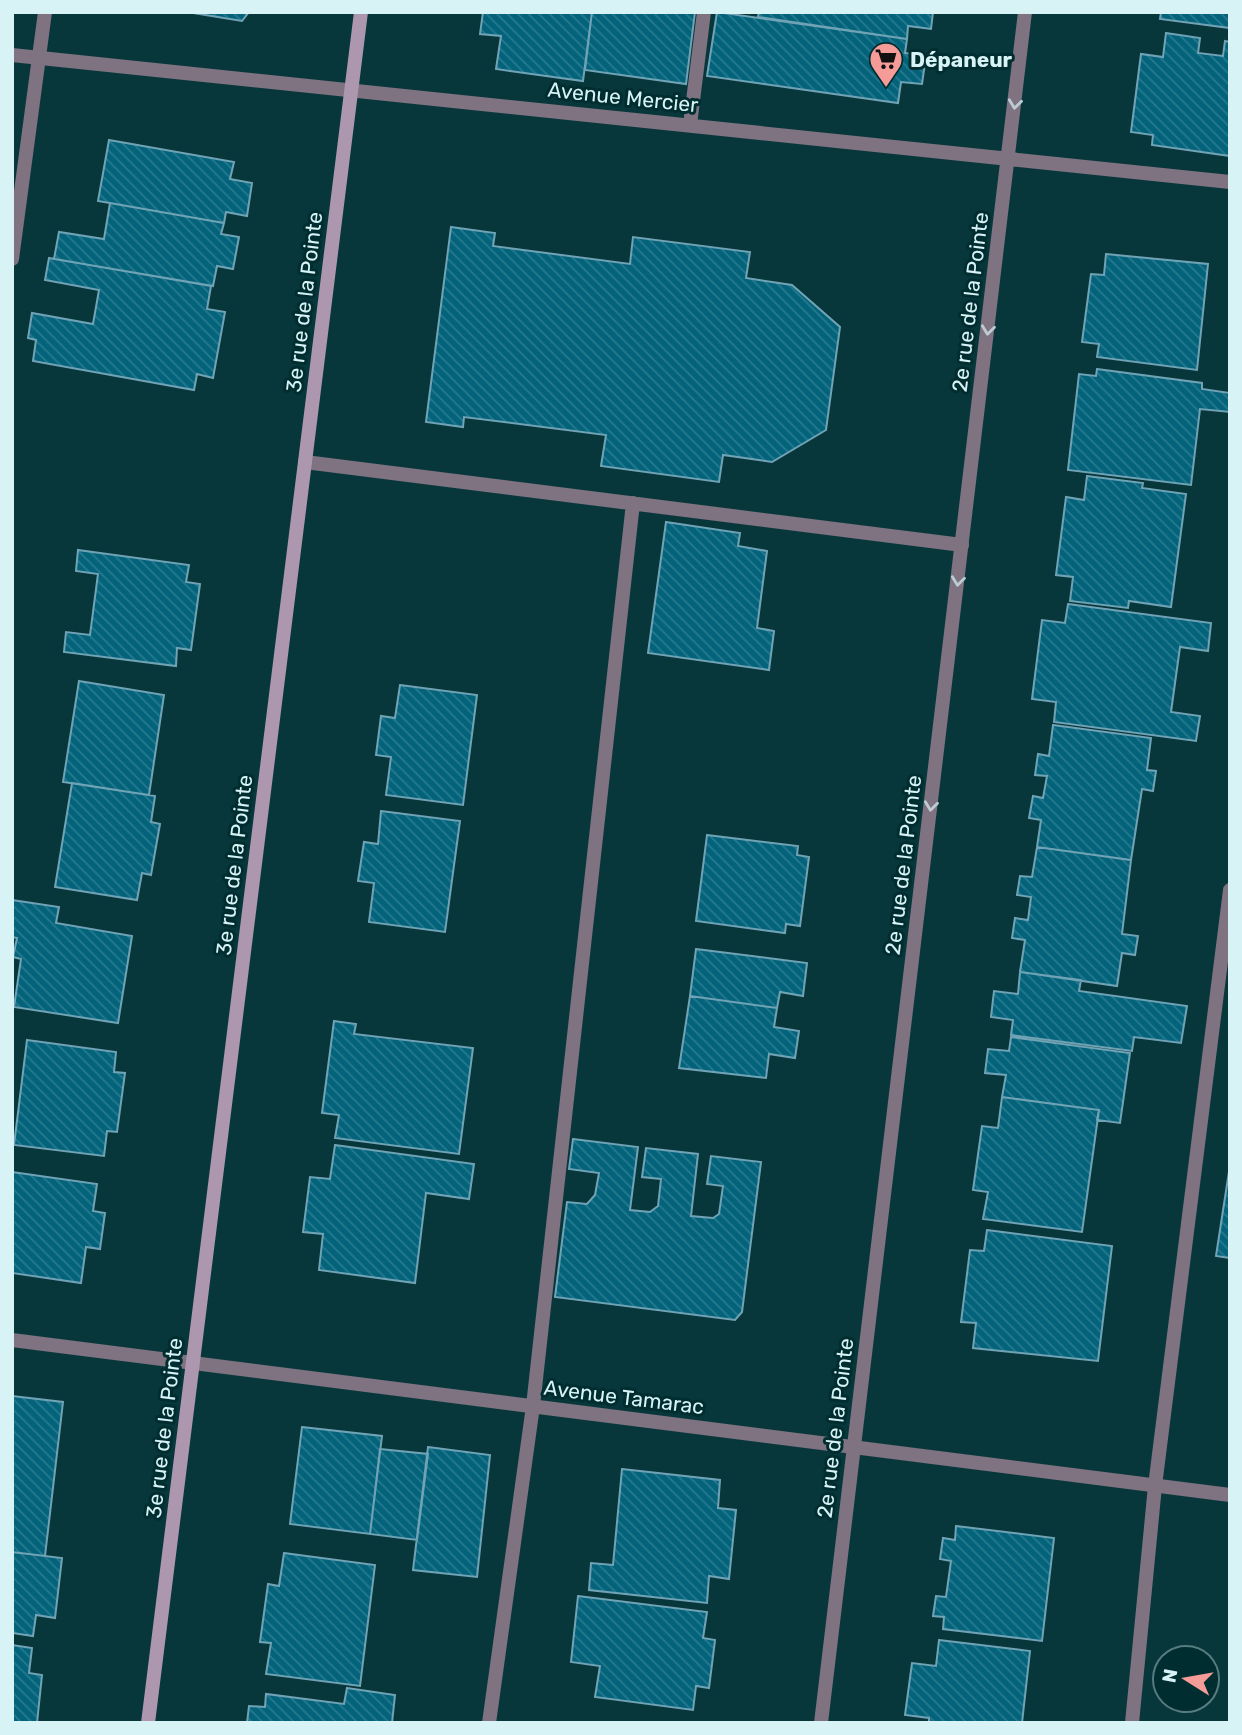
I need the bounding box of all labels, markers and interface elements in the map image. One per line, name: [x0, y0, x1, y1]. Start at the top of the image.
supermarket icon: Dépaneur: [867, 40, 905, 89]
place label: Dépaneur: [910, 47, 1013, 72]
street label: Avenue Mercier: [546, 77, 700, 117]
one-way arrow: [1007, 99, 1022, 110]
street label: 3e rue de la Pointe: [281, 210, 327, 394]
street label: 2e rue de la Pointe: [947, 211, 993, 393]
one-way arrow: [980, 324, 995, 336]
one-way arrow: [951, 575, 966, 586]
street label: 3e rue de la Pointe: [211, 773, 257, 957]
street label: 2e rue de la Pointe: [880, 774, 926, 956]
one-way arrow: [924, 801, 939, 812]
street label: 3e rue de la Pointe: [141, 1336, 187, 1520]
street label: 2e rue de la Pointe: [812, 1337, 858, 1519]
street label: Avenue Tamarac: [542, 1375, 706, 1419]
north arrow: [1151, 1644, 1221, 1714]
text: N: [1157, 1667, 1182, 1685]

